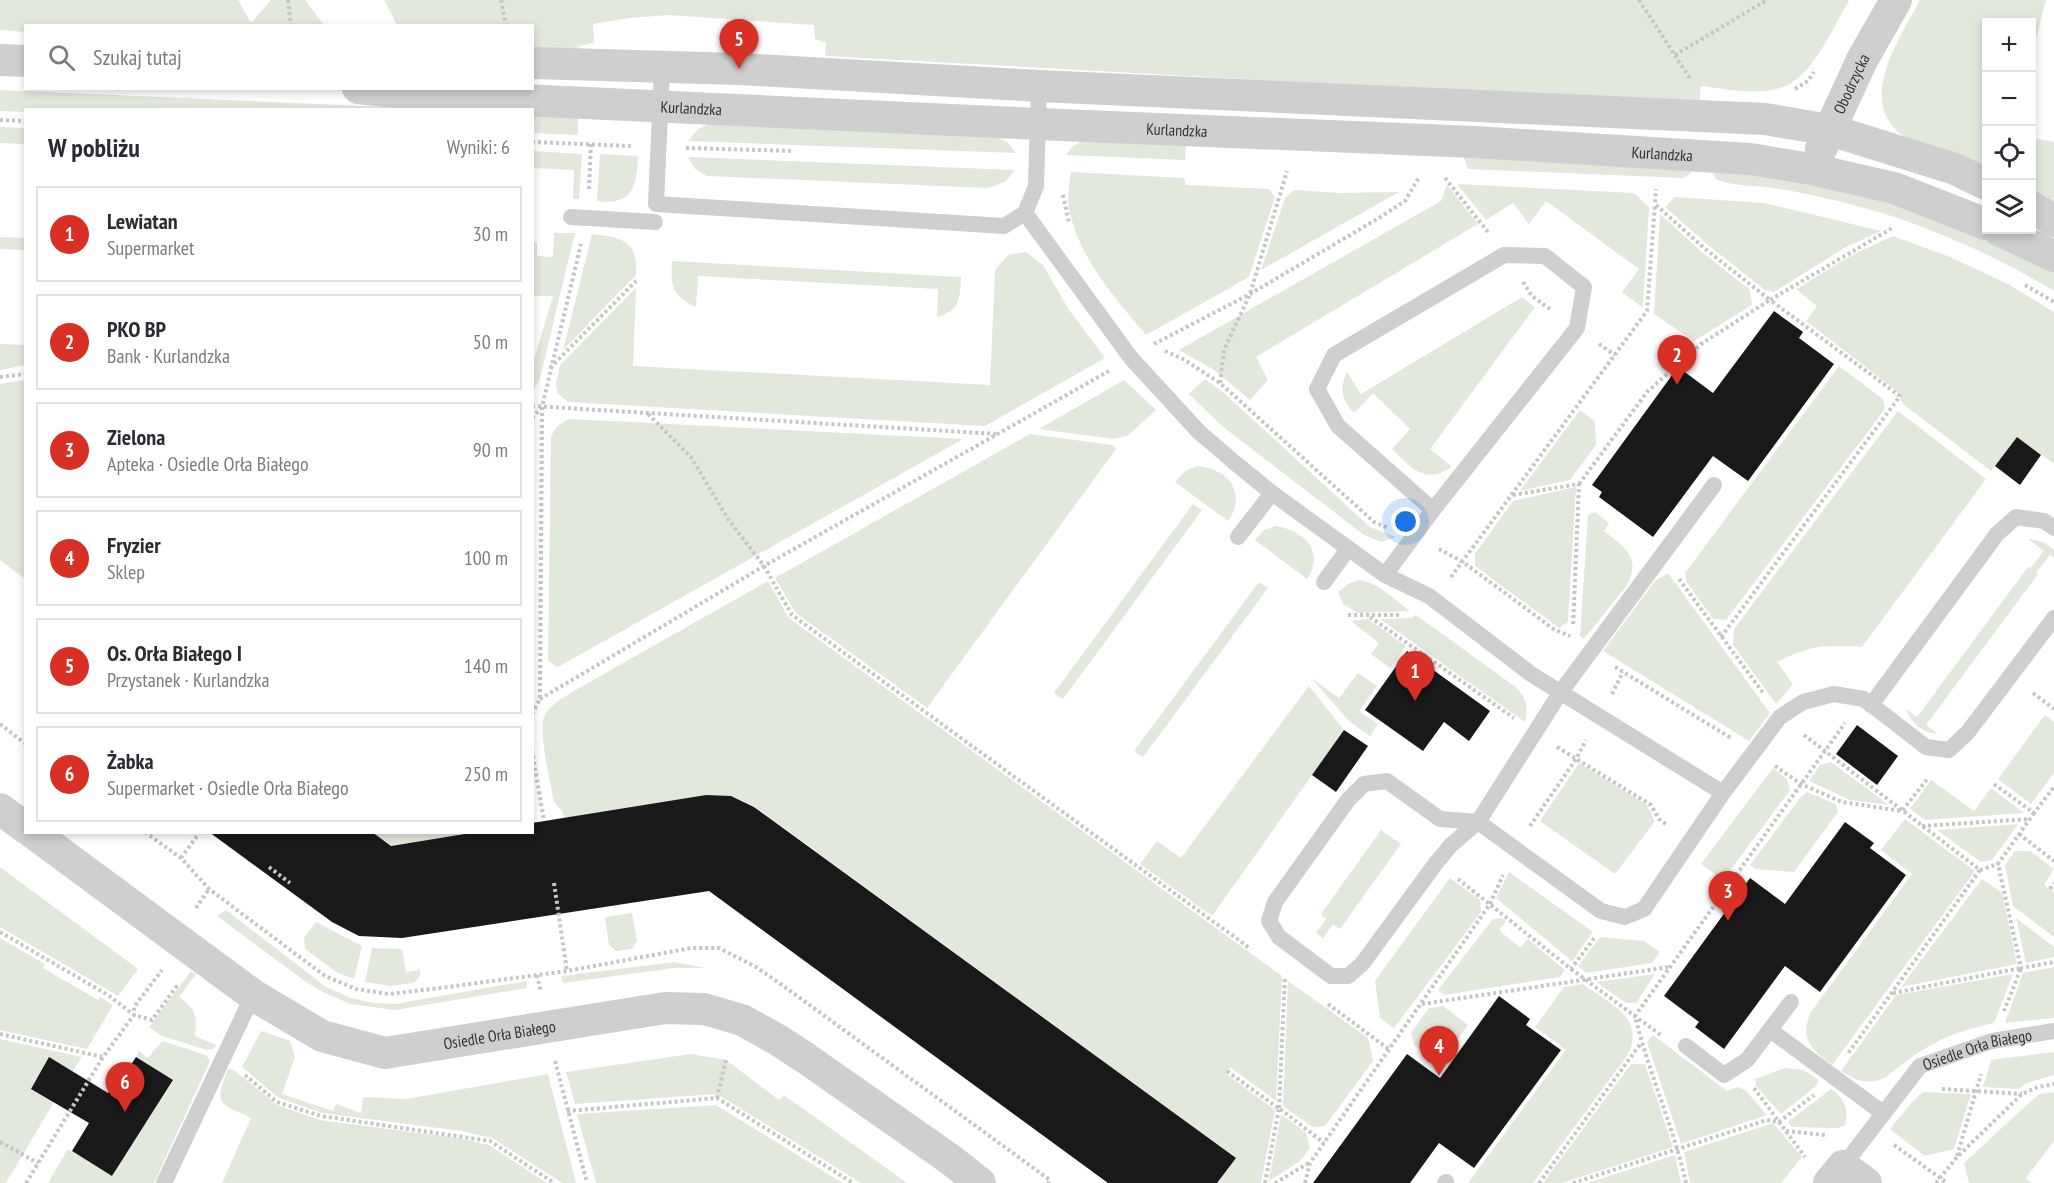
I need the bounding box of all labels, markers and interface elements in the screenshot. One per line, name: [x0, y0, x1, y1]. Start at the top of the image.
map controls: [1982, 18, 2036, 234]
button: +: [1982, 18, 2036, 72]
pin: 5: [720, 20, 758, 69]
search box: [24, 24, 534, 90]
icon: search: [45, 41, 78, 74]
text: Szukaj tutaj: [93, 43, 182, 71]
street label: Obodrzycka: [1829, 50, 1874, 117]
button: −: [1982, 72, 2036, 126]
street label: Kurlandzka: [660, 96, 722, 119]
street label: Kurlandzka: [1146, 118, 1208, 141]
button: locate: [1982, 126, 2036, 180]
text: W pobliżu: [48, 131, 140, 164]
text: Wyniki: 6: [447, 134, 510, 160]
street label: Kurlandzka: [1631, 142, 1693, 165]
button: layers: [1982, 180, 2036, 234]
text: Lewiatan: [107, 207, 178, 235]
text: 1: [65, 221, 74, 247]
text: 30 m: [473, 221, 508, 247]
text: Supermarket: [107, 235, 195, 261]
text: PKO BP: [107, 315, 166, 343]
text: 2: [65, 329, 74, 355]
text: 50 m: [473, 329, 508, 355]
pin: 2: [1658, 336, 1696, 385]
text: Bank · Kurlandzka: [107, 343, 230, 369]
text: Zielona: [107, 423, 165, 451]
text: 3: [65, 437, 74, 463]
text: 90 m: [473, 437, 508, 463]
text: Apteka · Osiedle Orła Białego: [107, 451, 309, 477]
your location: [1391, 507, 1420, 536]
text: Fryzier: [107, 531, 161, 559]
text: 4: [65, 545, 74, 571]
text: 100 m: [464, 545, 508, 571]
text: Sklep: [107, 559, 145, 585]
text: Os. Orła Białego I: [107, 639, 242, 667]
pin: 1: [1396, 652, 1434, 701]
text: 5: [65, 653, 74, 679]
text: 140 m: [464, 653, 508, 679]
text: Przystanek · Kurlandzka: [107, 667, 270, 693]
text: Żabka: [107, 747, 154, 775]
text: 6: [65, 761, 74, 787]
text: 250 m: [464, 761, 508, 787]
text: Supermarket · Osiedle Orła Białego: [107, 775, 349, 801]
pin: 3: [1708, 872, 1748, 921]
street label: Osiedle Orła Białego: [442, 1016, 557, 1053]
street label: Osiedle Orła Białego: [1920, 1025, 2033, 1074]
pin: 4: [1420, 1026, 1458, 1076]
pin: 6: [106, 1062, 144, 1112]

